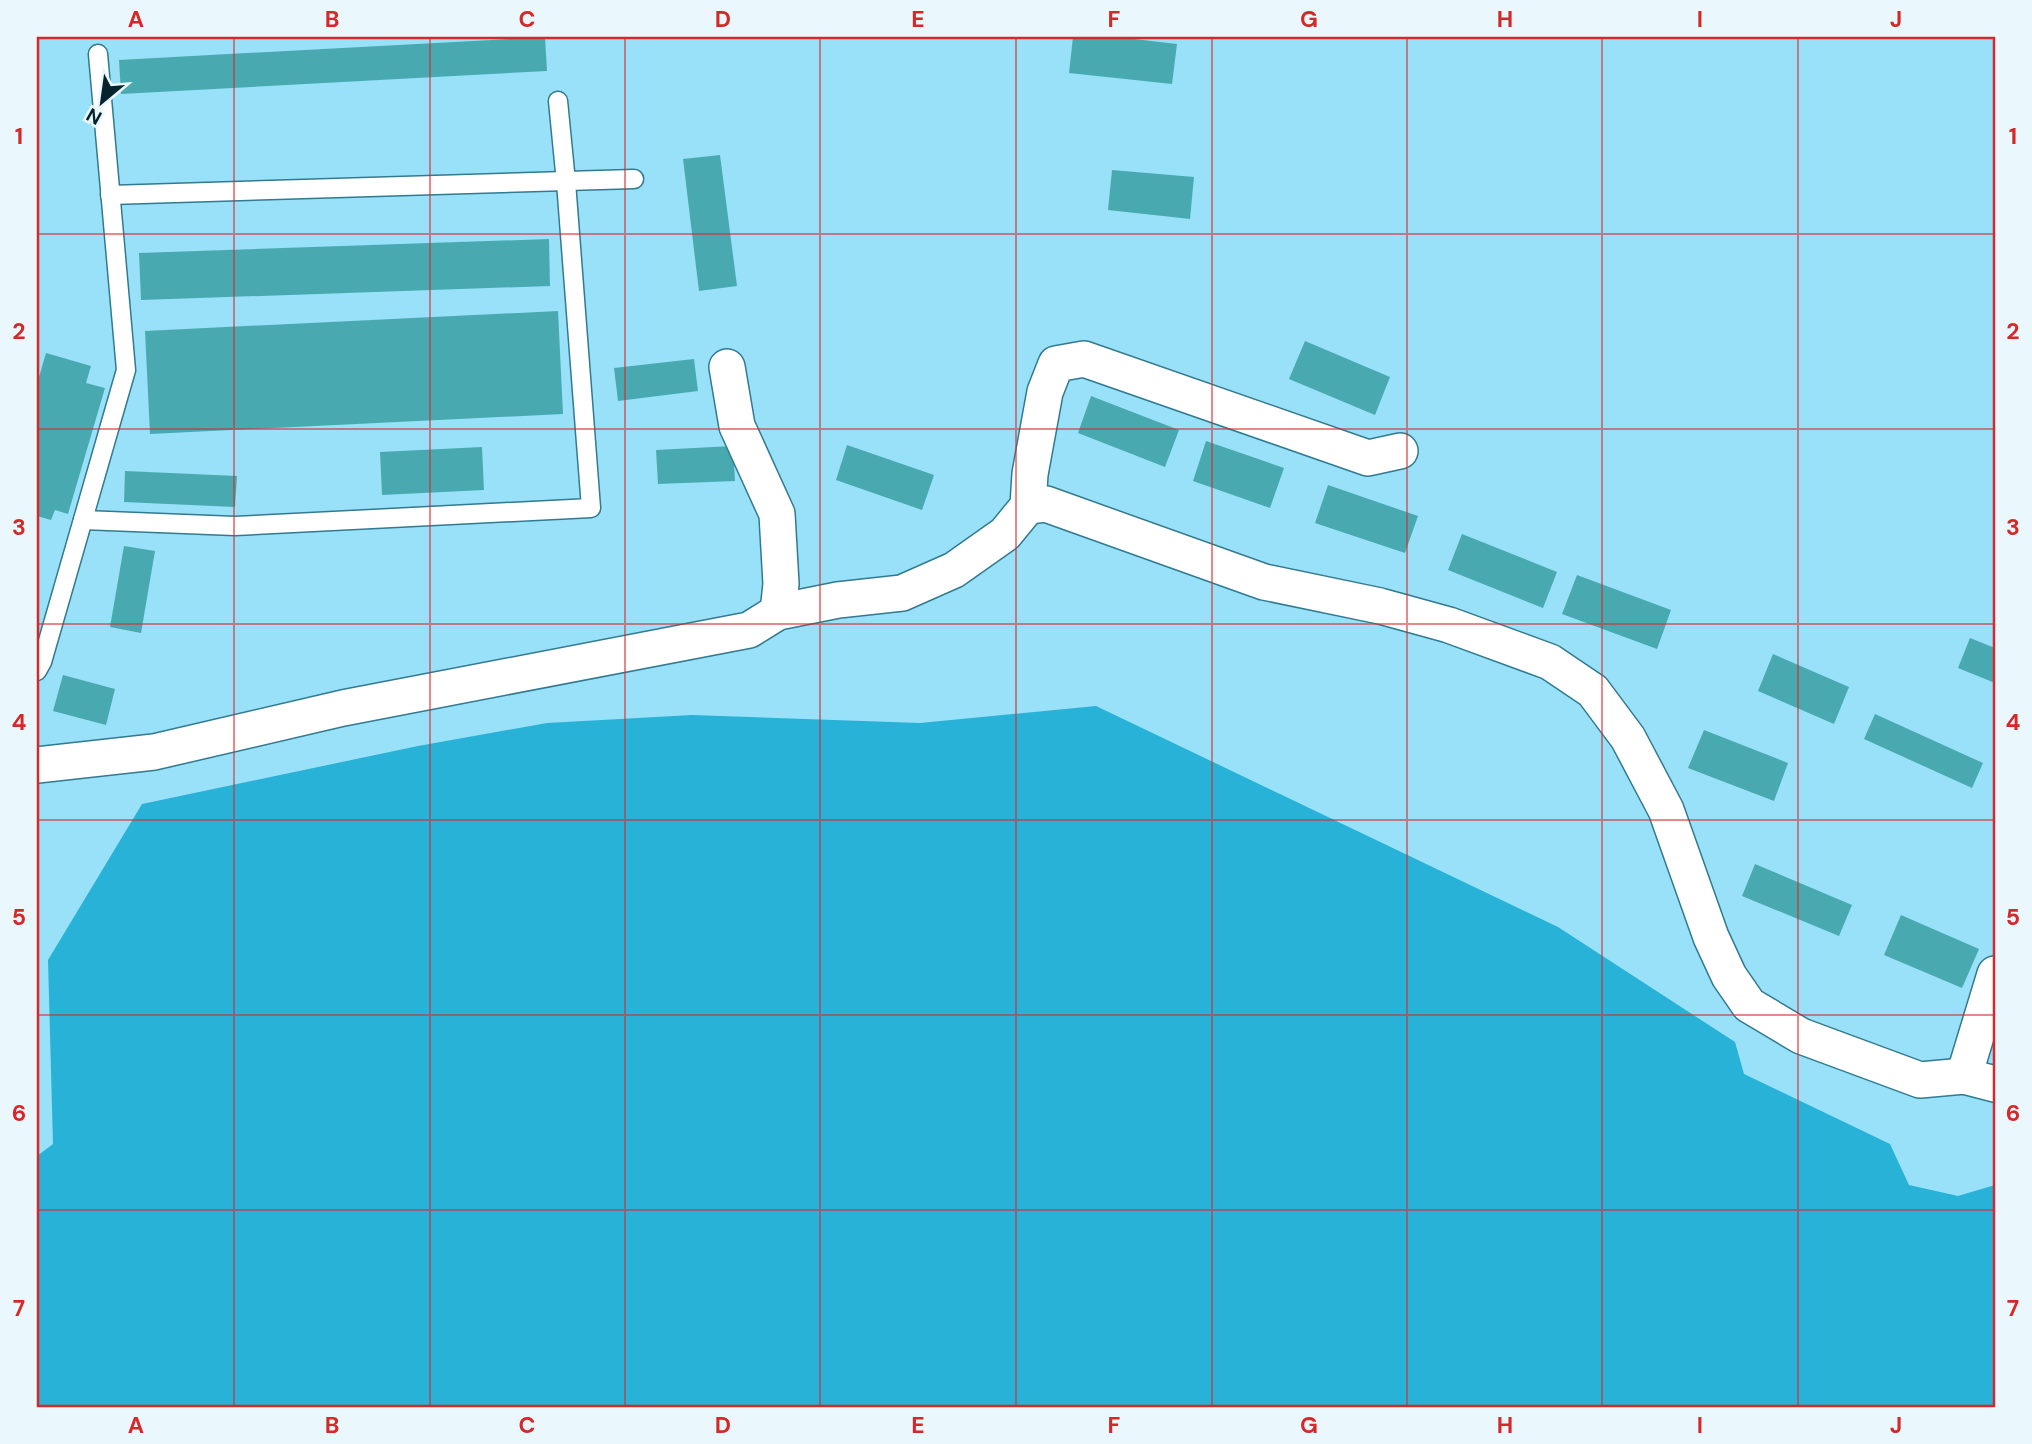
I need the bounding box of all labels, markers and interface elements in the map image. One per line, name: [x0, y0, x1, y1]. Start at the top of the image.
text: A: [128, 4, 144, 34]
text: B: [325, 4, 339, 34]
text: C: [519, 4, 535, 34]
text: D: [715, 4, 731, 34]
text: E: [911, 4, 925, 34]
text: F: [1108, 4, 1121, 34]
text: G: [1300, 4, 1318, 34]
text: H: [1497, 4, 1513, 34]
text: I: [1697, 4, 1703, 34]
text: J: [1890, 4, 1902, 34]
north arrow: [66, 66, 136, 136]
text: N: [82, 102, 106, 131]
text: 1: [15, 121, 23, 151]
text: 1: [2009, 121, 2017, 151]
text: 2: [12, 316, 26, 346]
text: 2: [2006, 316, 2020, 346]
text: 3: [12, 512, 26, 542]
text: 3: [2006, 512, 2020, 542]
text: 4: [12, 707, 27, 737]
text: 4: [2006, 707, 2021, 737]
text: 5: [12, 902, 26, 932]
text: 5: [2006, 902, 2020, 932]
text: 6: [12, 1098, 26, 1128]
text: 6: [2006, 1098, 2020, 1128]
text: 7: [13, 1293, 25, 1323]
text: 7: [2007, 1293, 2019, 1323]
text: A: [128, 1410, 144, 1440]
text: B: [325, 1410, 339, 1440]
text: C: [519, 1410, 535, 1440]
text: D: [715, 1410, 731, 1440]
text: E: [911, 1410, 925, 1440]
text: F: [1108, 1410, 1121, 1440]
text: G: [1300, 1410, 1318, 1440]
text: H: [1497, 1410, 1513, 1440]
text: I: [1697, 1410, 1703, 1440]
text: J: [1890, 1410, 1902, 1440]

